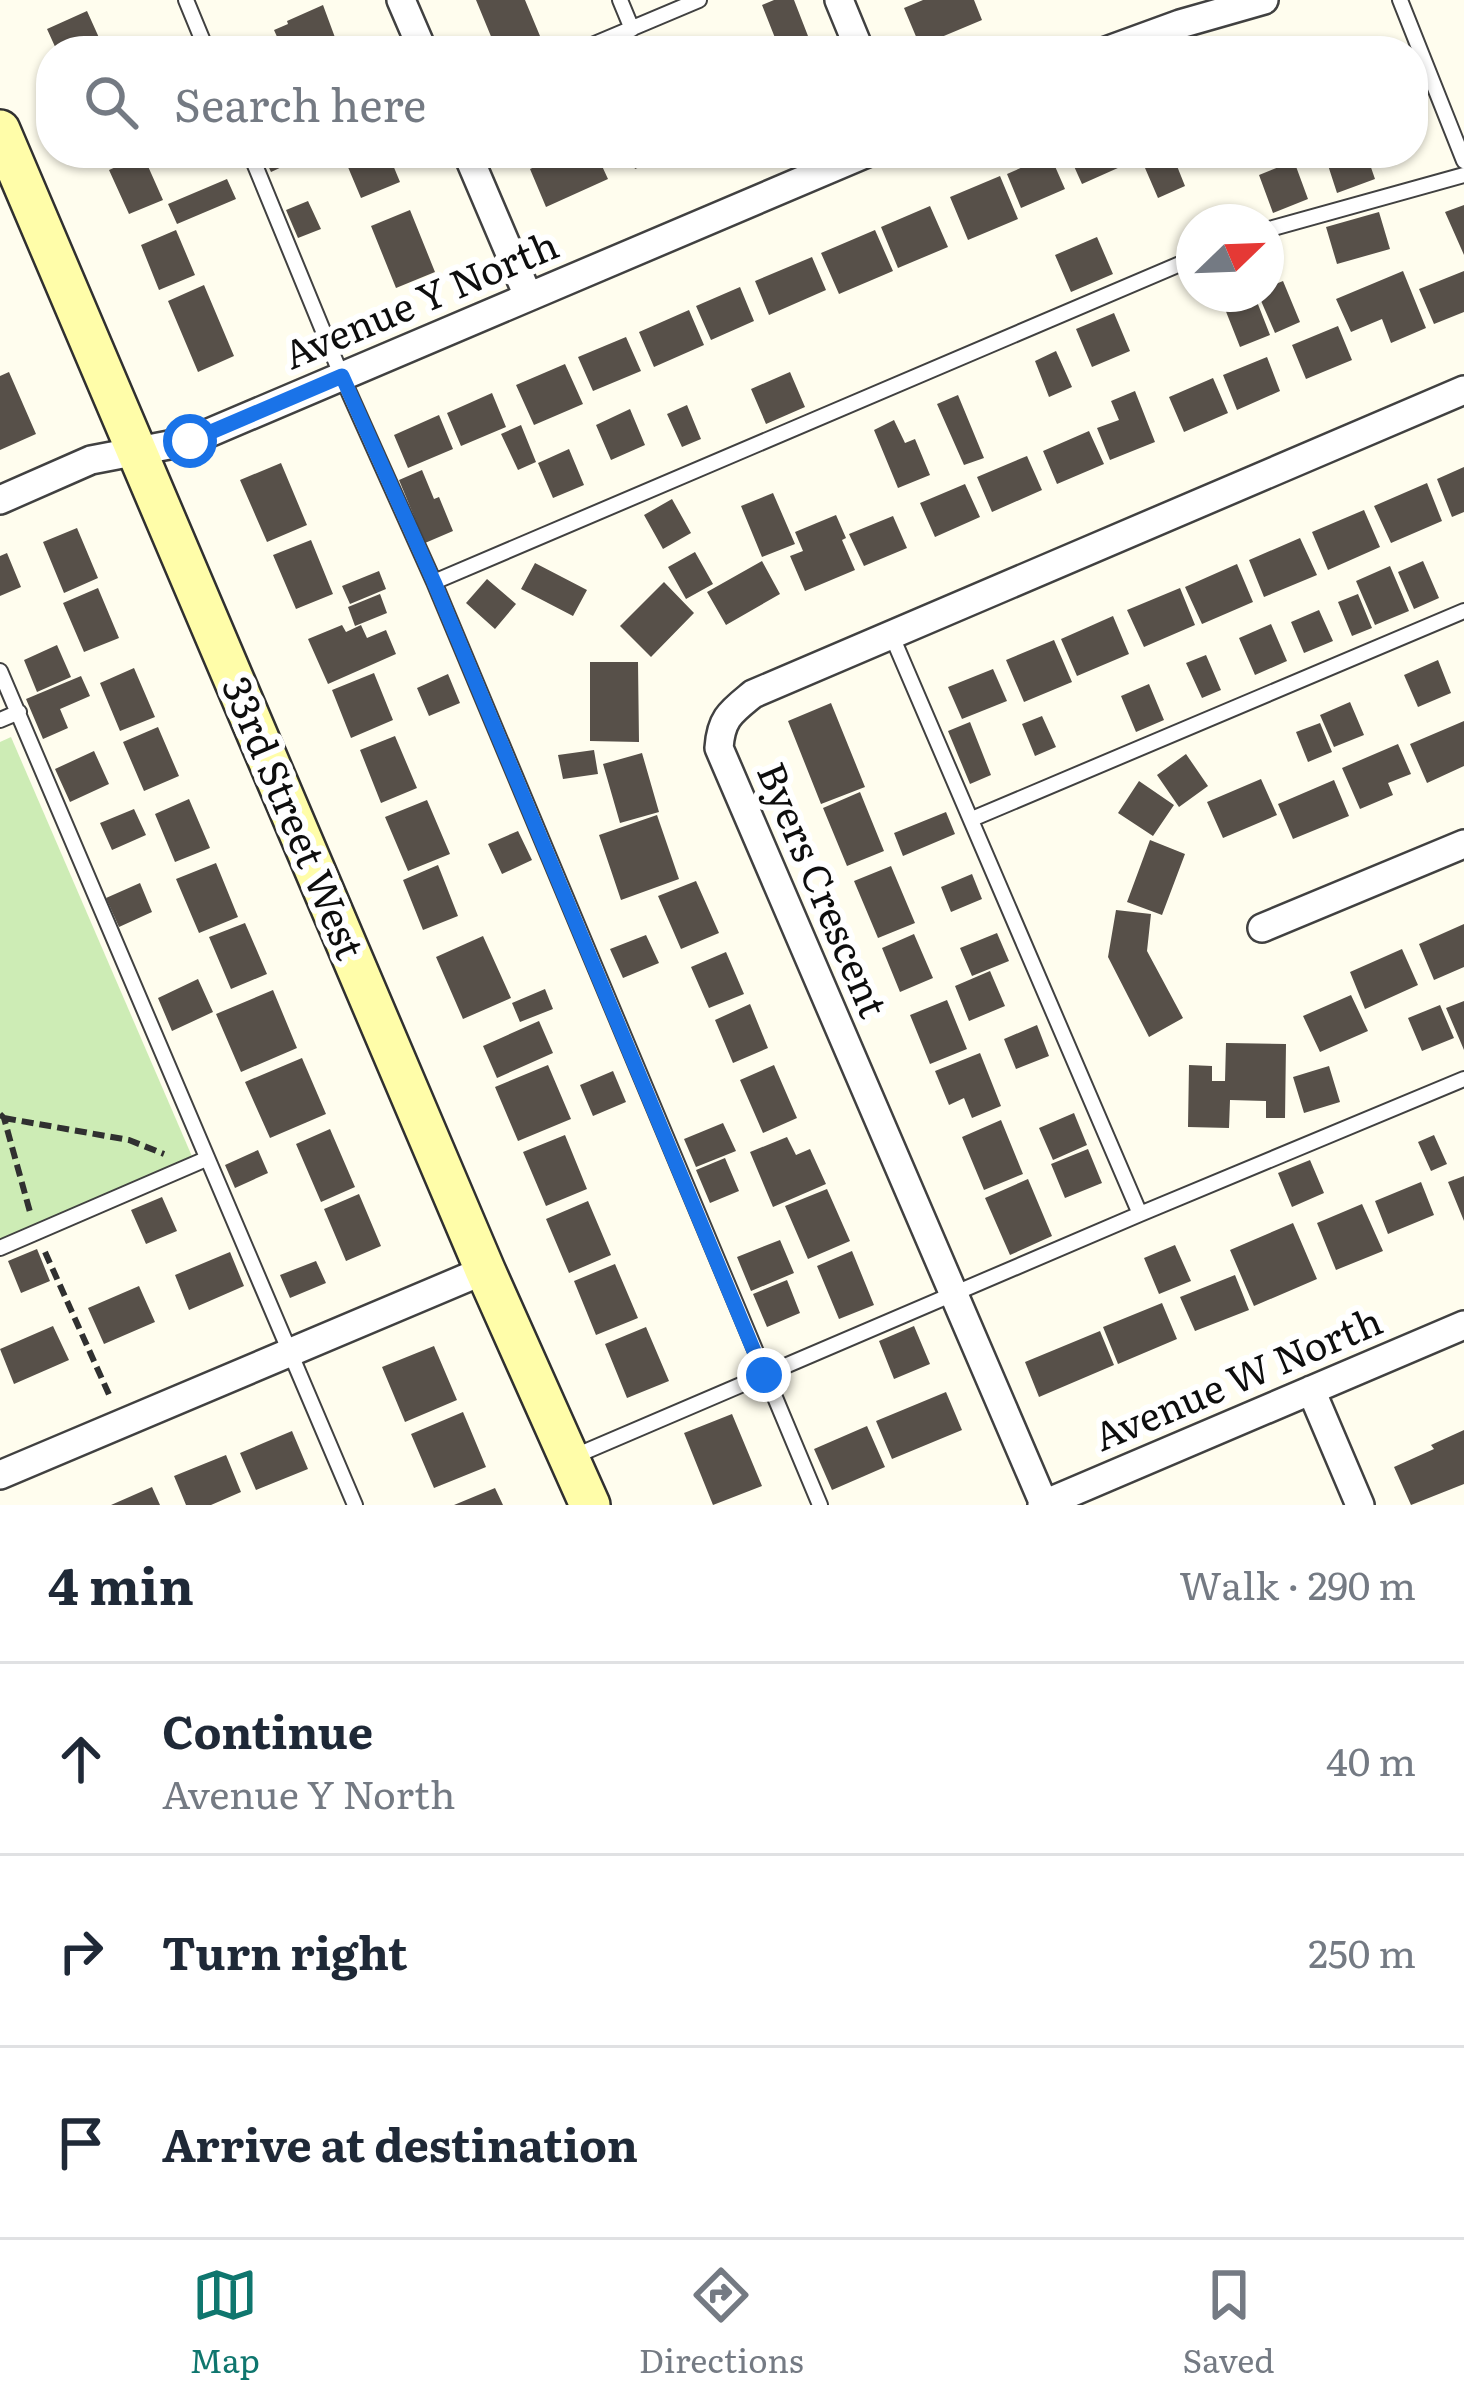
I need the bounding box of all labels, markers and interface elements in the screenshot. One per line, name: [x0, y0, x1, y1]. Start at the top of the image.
search box: [36, 36, 1428, 168]
icon: search: [78, 69, 144, 135]
text: Search here: [174, 69, 426, 136]
north arrow: [1176, 204, 1284, 312]
street label: Avenue Y North: [273, 213, 566, 381]
route start: [163, 414, 217, 468]
street label: 33rd Street West: [210, 667, 382, 967]
street label: Byers Crescent: [745, 752, 905, 1026]
street label: Avenue W North: [1084, 1289, 1390, 1463]
route end: [737, 1348, 791, 1402]
text: 4 min: [48, 1545, 194, 1621]
text: Walk · 290 m: [1179, 1554, 1416, 1612]
text: Continue: [162, 1696, 373, 1763]
icon: ahead: [48, 1726, 114, 1792]
text: 40 m: [1326, 1730, 1416, 1788]
text: Avenue Y North: [162, 1763, 456, 1821]
text: Turn right: [162, 1917, 408, 1984]
icon: right: [48, 1918, 114, 1984]
text: 250 m: [1308, 1922, 1416, 1980]
text: Arrive at destination: [162, 2109, 638, 2176]
icon: arrive: [48, 2110, 114, 2176]
tab: Map: [189, 2262, 260, 2383]
tab: Directions: [639, 2262, 804, 2383]
tab: Saved: [1183, 2262, 1275, 2383]

